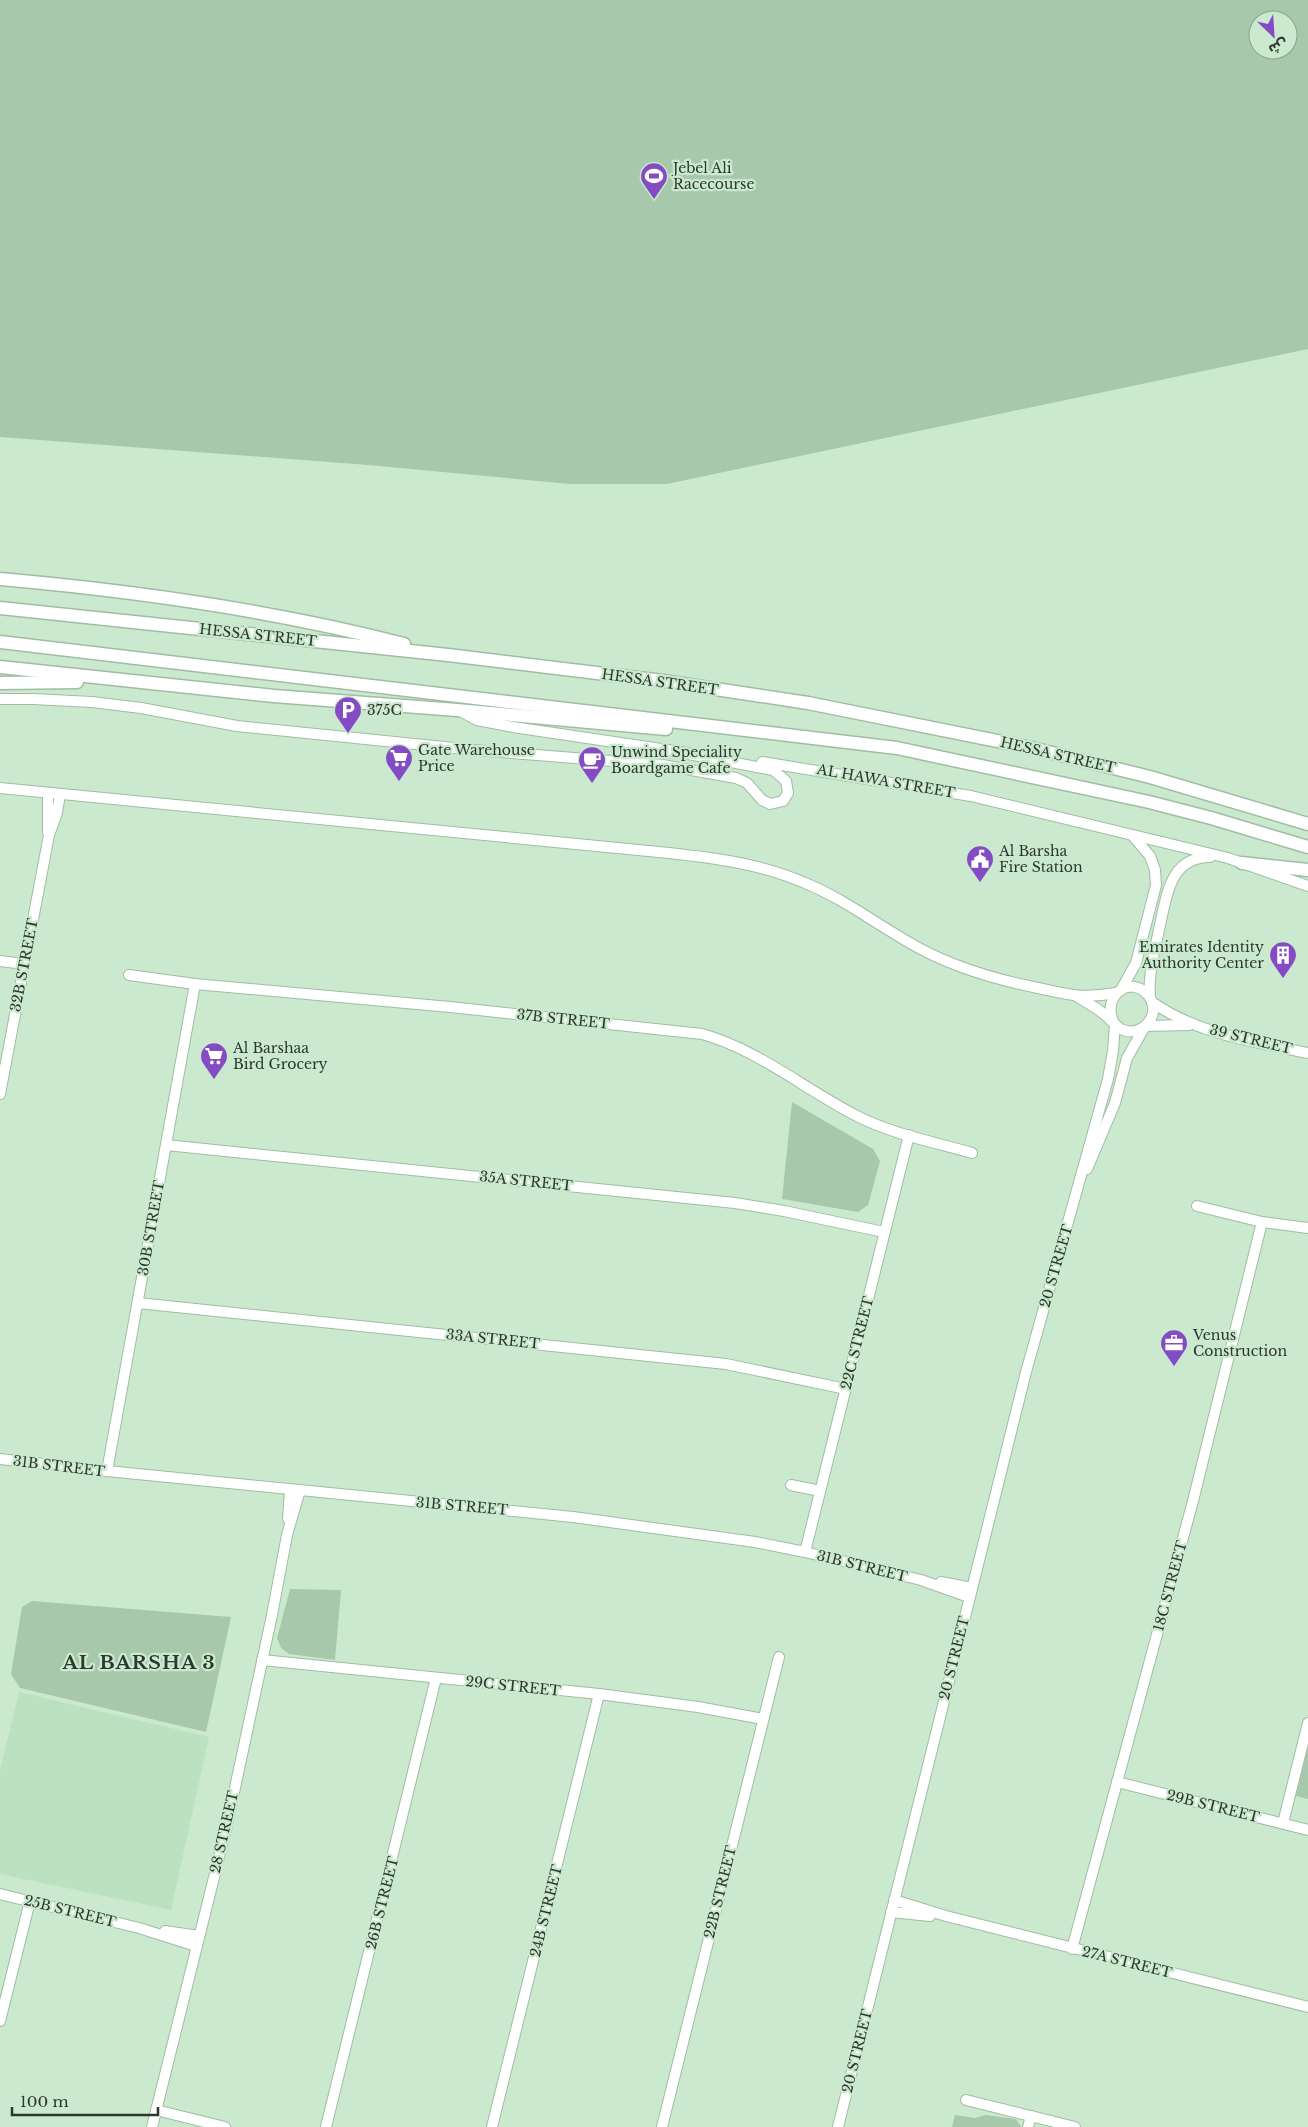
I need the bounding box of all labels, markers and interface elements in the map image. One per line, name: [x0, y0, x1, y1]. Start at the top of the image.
north arrow: [1248, 10, 1298, 60]
text: ش: [1266, 35, 1291, 59]
place label: Jebel Ali Racecourse: [671, 159, 754, 193]
sports icon: Jebel Ali Racecourse: [639, 161, 669, 200]
street label: HESSA STREET: [198, 620, 318, 650]
street label: HESSA STREET: [600, 665, 720, 699]
parking icon: 375C: [333, 695, 363, 734]
place label: 375C: [367, 701, 402, 719]
street label: HESSA STREET: [998, 733, 1118, 777]
place label: Gate Warehouse Price: [418, 741, 535, 775]
supermarket icon: Gate Warehouse Price: [384, 743, 414, 782]
place label: Unwind Speciality Boardgame Cafe: [611, 743, 742, 777]
cafe icon: Unwind Speciality Boardgame Cafe: [577, 745, 607, 784]
street label: AL HAWA STREET: [815, 760, 956, 802]
place label: Al Barsha Fire Station: [998, 842, 1083, 876]
public building icon: Al Barsha Fire Station: [965, 844, 995, 883]
street label: 32B STREET: [6, 917, 42, 1013]
place label: Emirates Identity Authority Center: [1139, 938, 1264, 972]
building icon: Emirates Identity Authority Center: [1268, 940, 1298, 979]
street label: 37B STREET: [516, 1005, 610, 1033]
street label: 39 STREET: [1208, 1020, 1294, 1058]
place label: Al Barshaa Bird Grocery: [232, 1039, 328, 1073]
supermarket icon: Al Barshaa Bird Grocery: [199, 1041, 229, 1080]
street label: 35A STREET: [479, 1167, 573, 1195]
street label: 30B STREET: [134, 1179, 168, 1277]
street label: 20 STREET: [1036, 1222, 1076, 1310]
street label: 22C STREET: [837, 1295, 877, 1391]
street label: 33A STREET: [445, 1325, 541, 1353]
place label: Venus Construction: [1192, 1326, 1287, 1360]
office icon: Venus Construction: [1159, 1328, 1189, 1367]
street label: 31B STREET: [12, 1451, 106, 1481]
street label: 31B STREET: [415, 1493, 509, 1519]
street label: 18C STREET: [1149, 1539, 1191, 1633]
street label: 31B STREET: [815, 1546, 909, 1586]
street label: 20 STREET: [935, 1614, 973, 1702]
district label: AL BARSHA 3: [61, 1651, 216, 1674]
street label: 29C STREET: [464, 1672, 562, 1700]
street label: 29B STREET: [1165, 1786, 1261, 1826]
street label: 28 STREET: [206, 1789, 242, 1875]
street label: 22B STREET: [700, 1844, 740, 1940]
street label: 26B STREET: [362, 1855, 402, 1951]
street label: 24B STREET: [526, 1863, 566, 1959]
street label: 25B STREET: [22, 1891, 118, 1931]
street label: 27A STREET: [1080, 1942, 1174, 1982]
street label: 20 STREET: [838, 2007, 876, 2095]
scale bar: [12, 2084, 159, 2116]
text: 100 m: [20, 2092, 69, 2111]

